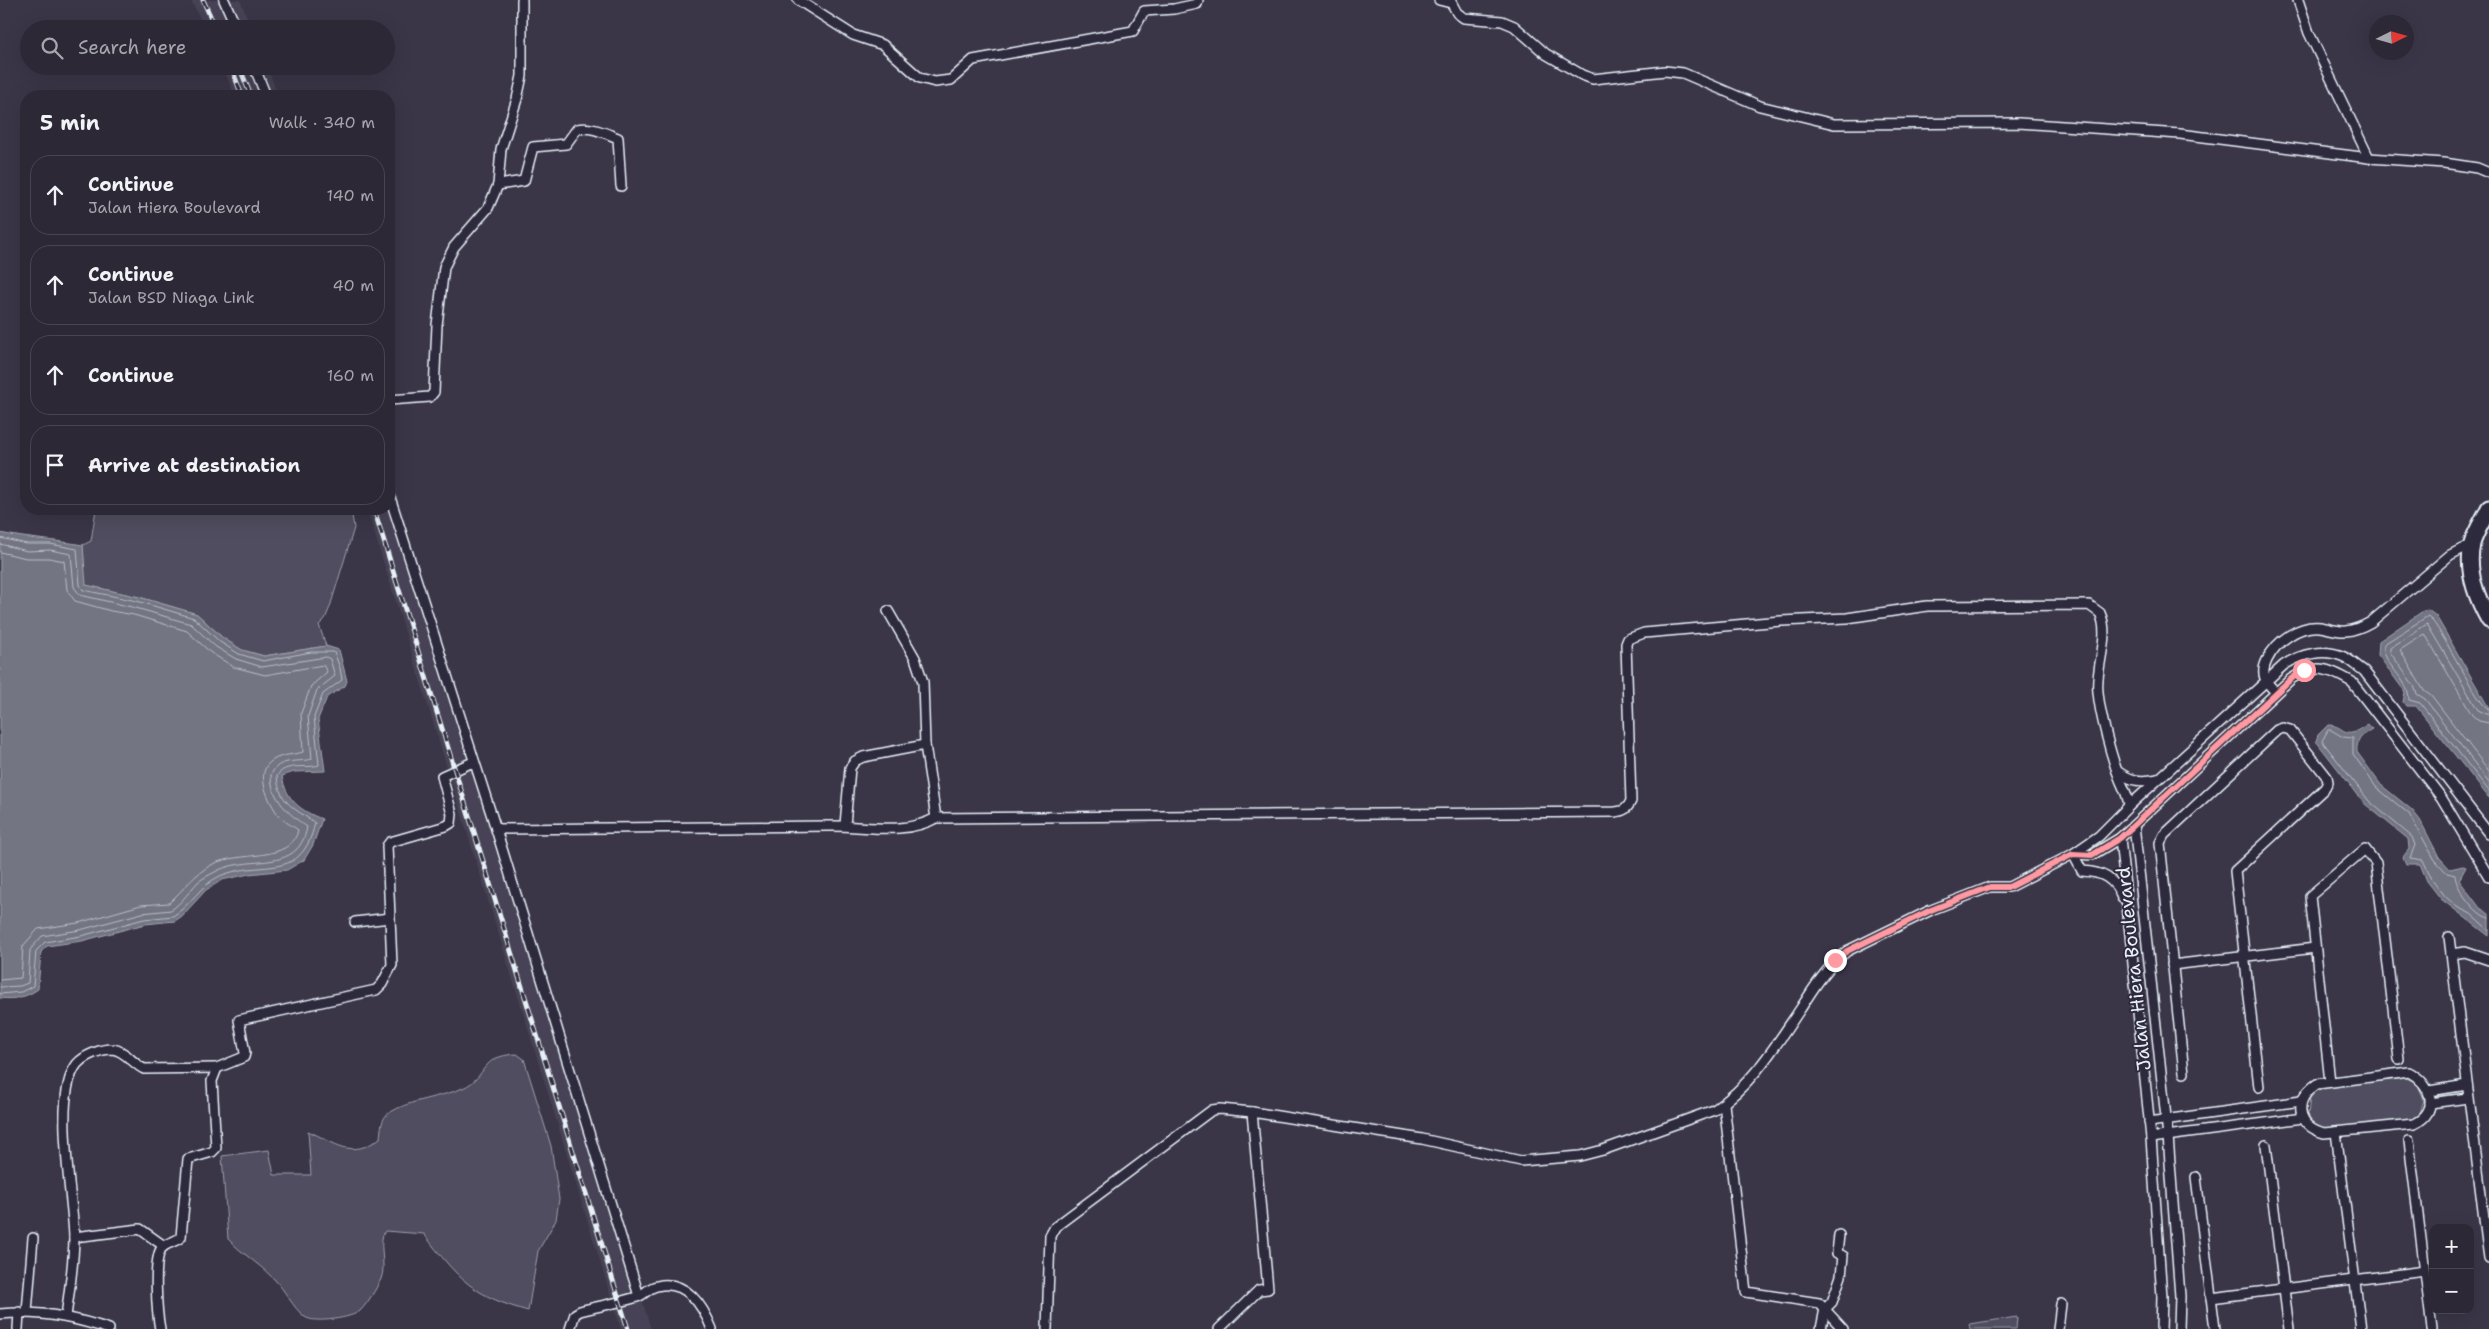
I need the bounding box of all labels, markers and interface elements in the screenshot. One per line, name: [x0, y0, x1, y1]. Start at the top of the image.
north arrow: [2369, 15, 2414, 60]
search box: [20, 20, 395, 75]
icon: search: [38, 34, 66, 62]
text: Search here: [78, 35, 187, 60]
text: 5 min: [40, 109, 100, 137]
text: Walk · 340 m: [269, 112, 375, 133]
text: Continue: [88, 172, 174, 197]
icon: ahead: [41, 181, 69, 209]
text: 140 m: [327, 185, 374, 206]
text: Jalan Hiera Boulevard: [88, 197, 261, 218]
text: Continue: [88, 262, 174, 287]
icon: ahead: [41, 271, 69, 299]
text: 40 m: [332, 275, 374, 296]
text: Jalan BSD Niaga Link: [88, 287, 255, 308]
icon: ahead: [41, 361, 69, 389]
text: Continue: [88, 363, 174, 388]
text: 160 m: [327, 365, 374, 386]
icon: arrive: [41, 451, 69, 479]
text: Arrive at destination: [88, 453, 300, 478]
route start: [2293, 659, 2316, 682]
street label: Jalan Hiera Boulevard: [2110, 866, 2157, 1072]
route end: [1824, 949, 1847, 972]
map controls: [2429, 1224, 2474, 1314]
button: +: [2429, 1224, 2474, 1269]
button: −: [2429, 1269, 2474, 1314]

